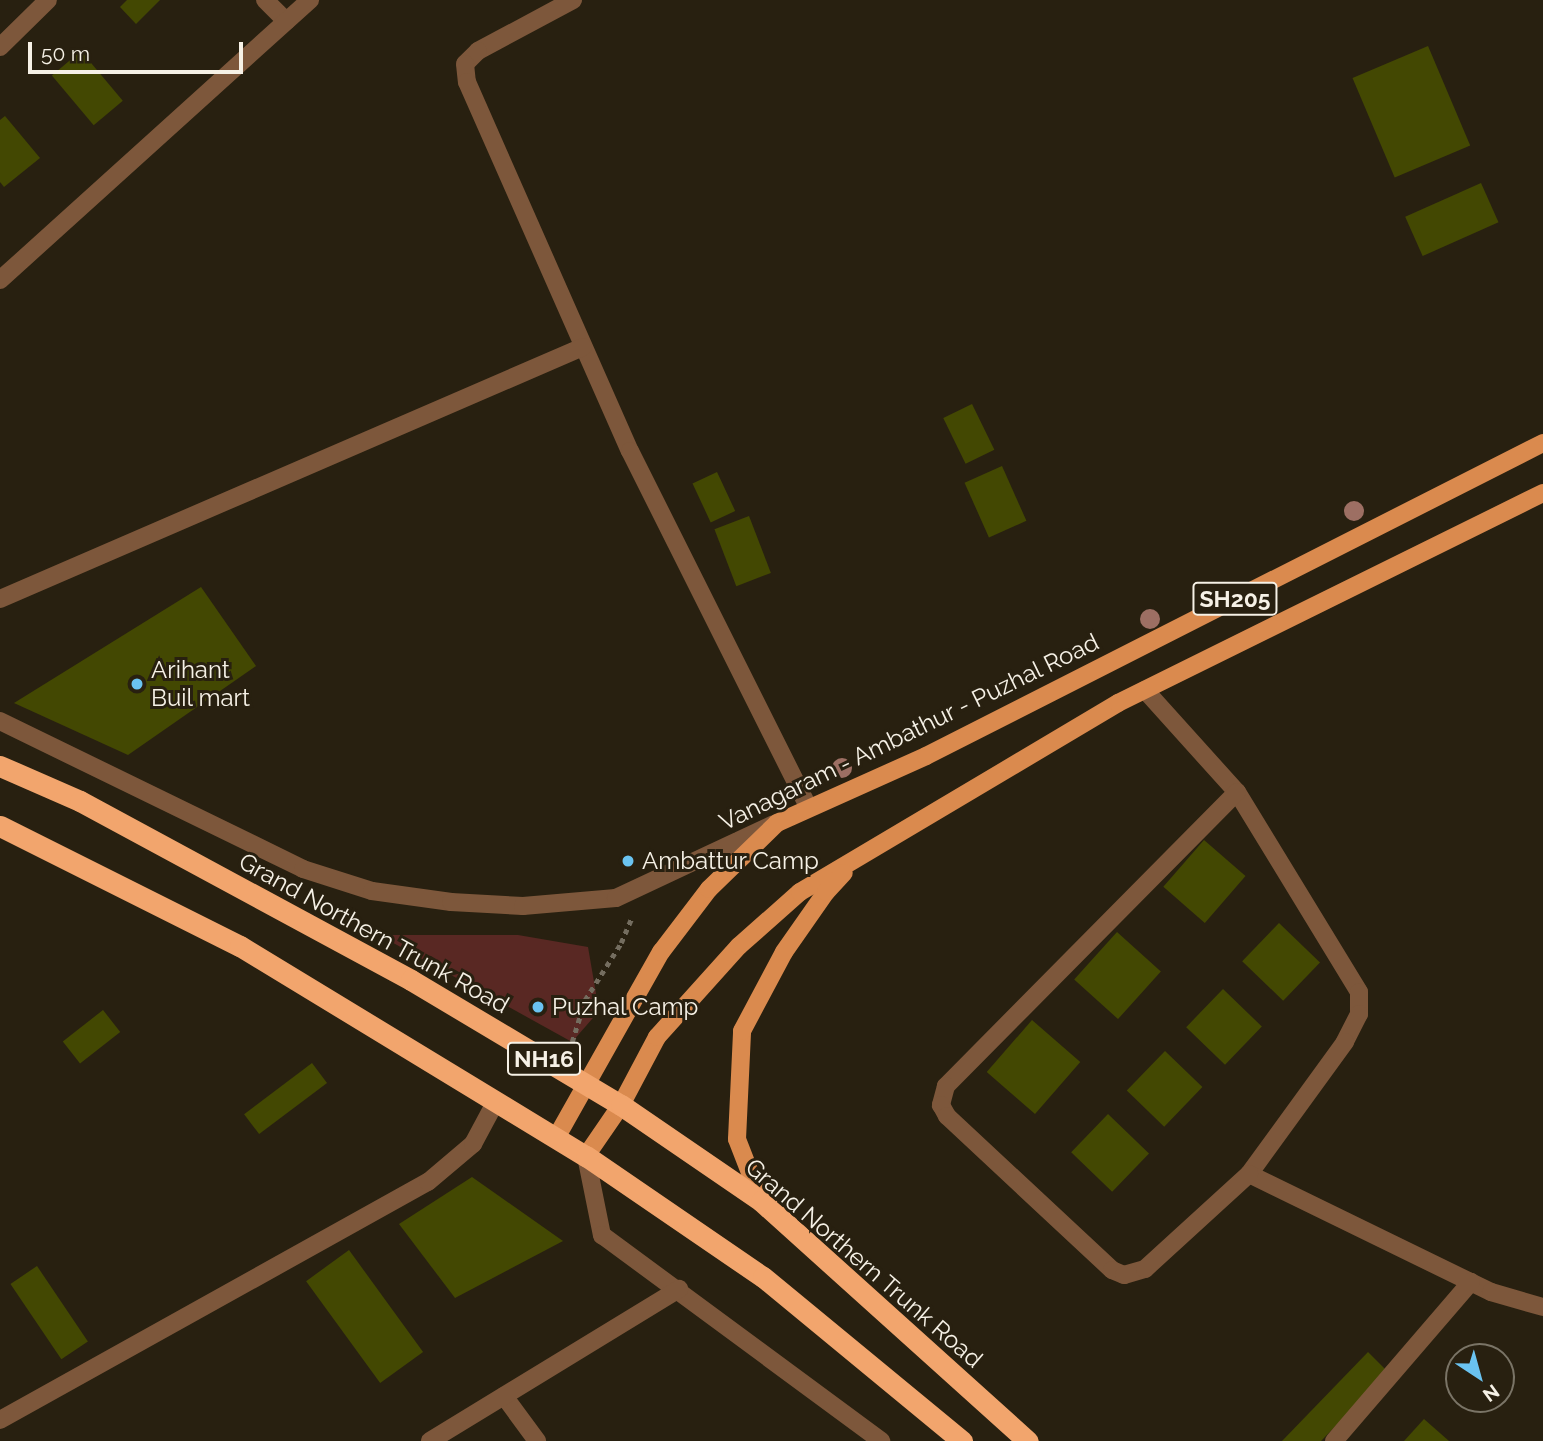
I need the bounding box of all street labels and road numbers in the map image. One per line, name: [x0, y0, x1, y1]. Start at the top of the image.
road number: SH205: [1191, 580, 1279, 618]
street label: Vanagaram - Ambathur - Puzhal Road: [714, 627, 1104, 837]
street label: Grand Northern Trunk Road: [234, 846, 514, 1020]
road number: NH16: [505, 1040, 582, 1078]
street label: Grand Northern Trunk Road: [739, 1152, 989, 1374]

